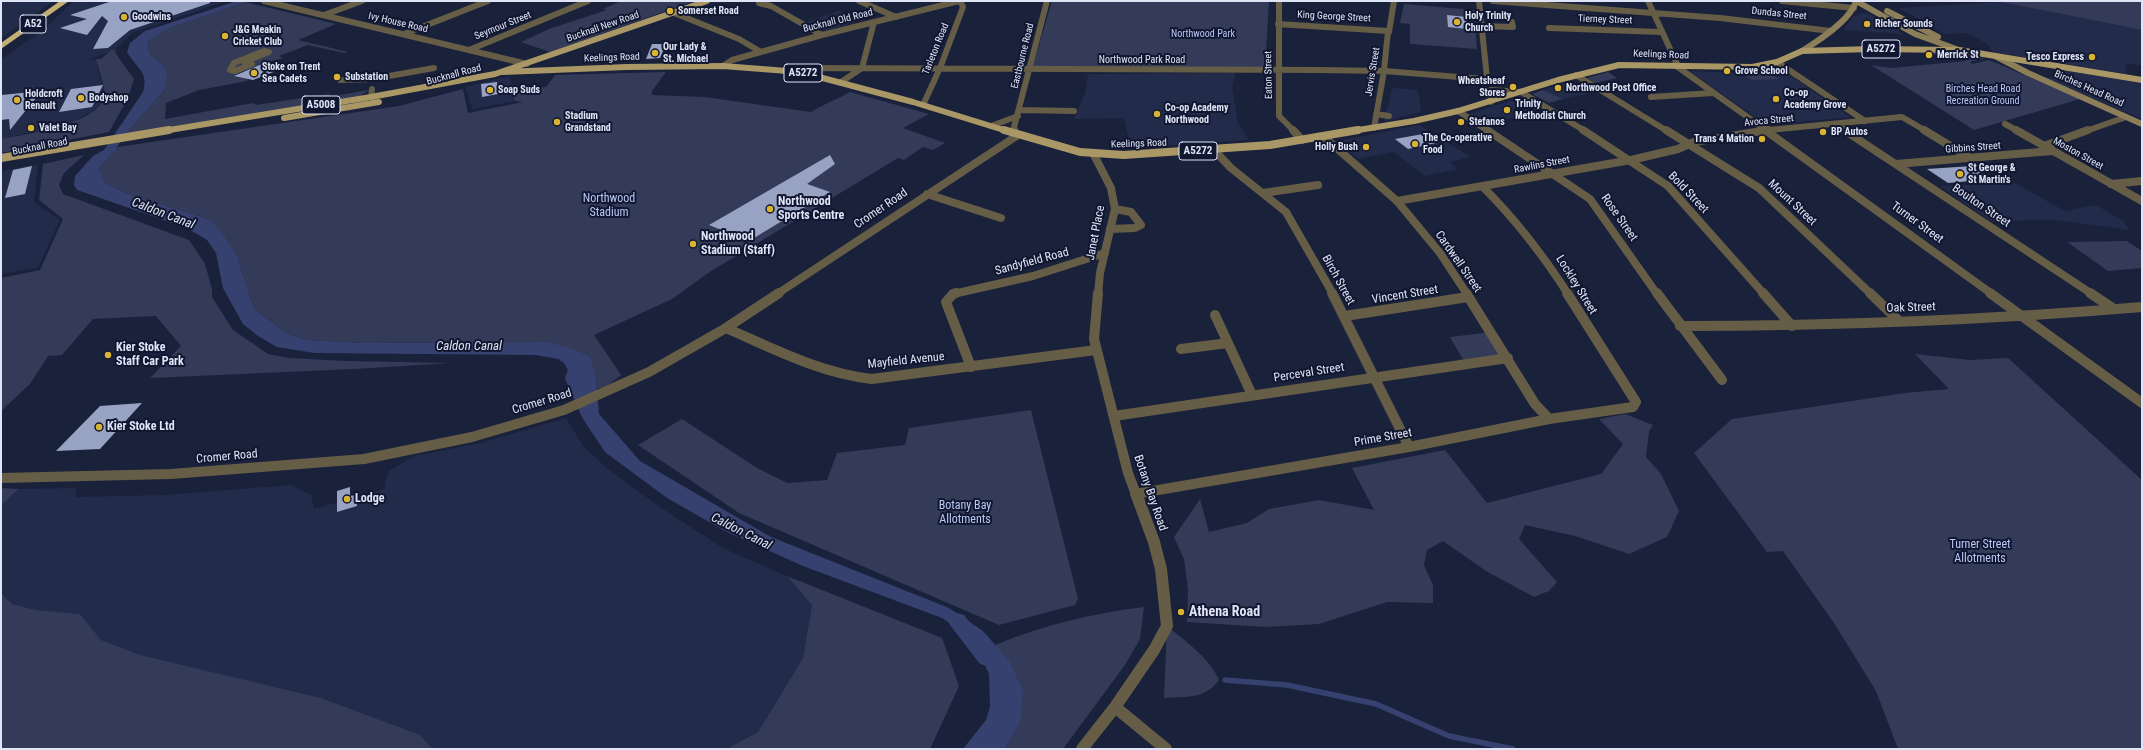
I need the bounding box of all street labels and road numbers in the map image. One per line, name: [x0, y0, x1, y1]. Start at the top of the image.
street label: Dundas Street: [1751, 5, 1807, 23]
street label: Bucknall Old Road: [802, 7, 874, 35]
street label: Seymour Street: [473, 9, 533, 43]
street label: Bucknall New Road: [565, 9, 641, 45]
street label: King George Street: [1297, 9, 1371, 25]
street label: Ivy House Road: [367, 10, 429, 36]
street label: Tierney Street: [1578, 13, 1632, 27]
road number: A52: [20, 15, 46, 33]
street label: Tarleton Road: [920, 21, 952, 77]
street label: Eastbourne Road: [1009, 22, 1037, 90]
road number: A5272: [1862, 40, 1900, 58]
street label: Jervis Street: [1363, 47, 1383, 97]
street label: Keelings Road: [1633, 48, 1689, 62]
street label: Keelings Road: [584, 51, 640, 65]
street label: Eaton Street: [1263, 51, 1275, 99]
street label: Northwood Park Road: [1099, 54, 1185, 66]
street label: Bucknall Road: [425, 62, 483, 88]
road number: A5272: [784, 64, 822, 82]
street label: Birches Head Road: [2052, 68, 2126, 110]
road number: A5008: [302, 96, 340, 114]
street label: Avoca Street: [1744, 112, 1794, 130]
street label: Moston Street: [2051, 135, 2105, 173]
street label: Bucknall Road: [11, 136, 69, 158]
street label: Keelings Road: [1111, 137, 1167, 151]
street label: Gibbins Street: [1945, 140, 2001, 156]
road number: A5272: [1179, 142, 1217, 160]
street label: Rawlins Street: [1513, 154, 1571, 176]
street label: Bold Street: [1665, 169, 1711, 217]
street label: Mount Street: [1765, 177, 1819, 229]
street label: Boulton Street: [1949, 181, 2013, 231]
street label: Cromer Road: [851, 186, 911, 232]
street label: Rose Street: [1598, 192, 1640, 244]
street label: Turner Street: [1888, 199, 1946, 247]
street label: Janet Place: [1084, 204, 1108, 262]
street label: Cardwell Street: [1431, 228, 1485, 296]
street label: Sandyfield Road: [994, 245, 1070, 279]
street label: Birch Street: [1318, 252, 1358, 308]
street label: Lockley Street: [1552, 253, 1600, 317]
street label: Vincent Street: [1371, 283, 1439, 307]
street label: Oak Street: [1886, 300, 1936, 316]
street label: Mayfield Avenue: [867, 350, 945, 372]
street label: Perceval Street: [1273, 360, 1345, 386]
street label: Cromer Road: [510, 386, 574, 418]
street label: Prime Street: [1353, 426, 1413, 450]
street label: Cromer Road: [196, 447, 258, 467]
street label: Botany Bay Road: [1130, 453, 1170, 533]

